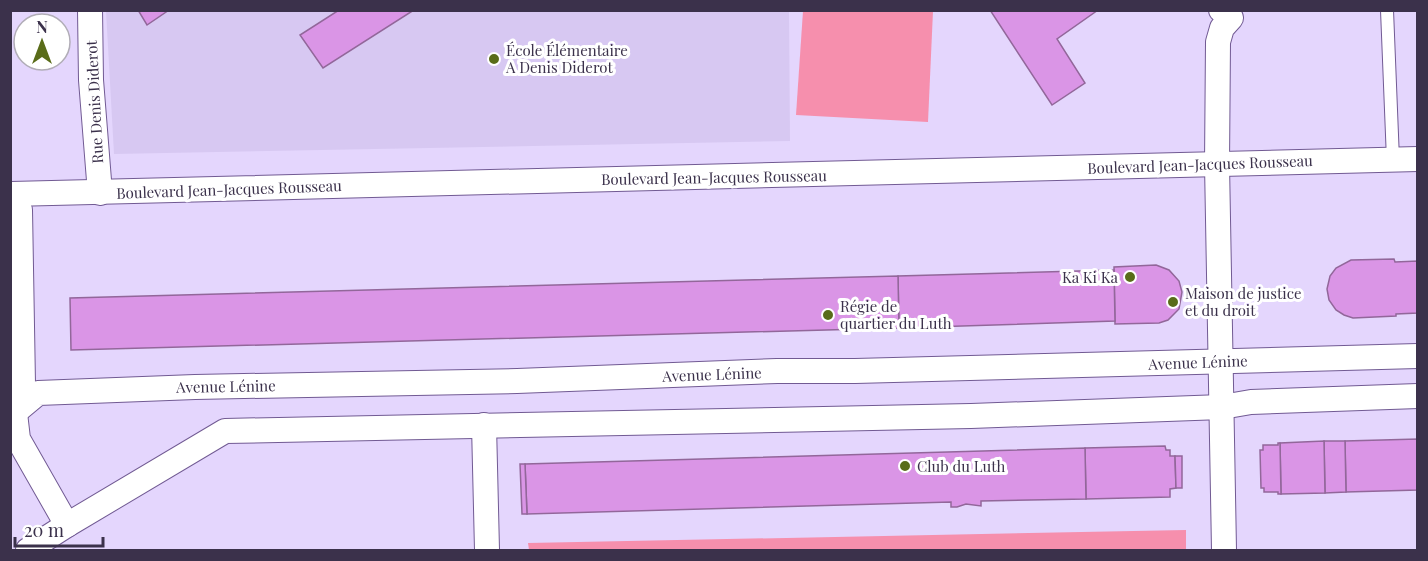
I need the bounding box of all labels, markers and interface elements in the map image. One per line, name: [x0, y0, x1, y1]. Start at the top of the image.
north arrow: [12, 12, 72, 72]
text: N: [36, 16, 48, 37]
street label: Rue Denis Diderot: [81, 39, 107, 164]
place label: École Élémentaire A Denis Diderot: [505, 40, 628, 77]
marker: École Élémentaire A Denis Diderot: [487, 52, 501, 66]
street label: Boulevard Jean-Jacques Rousseau: [1087, 150, 1313, 178]
street label: Boulevard Jean-Jacques Rousseau: [601, 165, 827, 189]
street label: Boulevard Jean-Jacques Rousseau: [116, 175, 342, 203]
place label: Ka Ki Ka: [1062, 267, 1119, 287]
marker: Ka Ki Ka: [1123, 270, 1137, 284]
place label: Maison de justice et du droit: [1185, 283, 1302, 320]
marker: Maison de justice et du droit: [1166, 295, 1180, 309]
place label: Régie de quartier du Luth: [840, 296, 952, 333]
marker: Régie de quartier du Luth: [821, 308, 835, 322]
street label: Avenue Lénine: [1147, 350, 1248, 374]
street label: Avenue Lénine: [661, 362, 762, 386]
street label: Avenue Lénine: [175, 375, 276, 397]
place label: Club du Luth: [917, 456, 1006, 476]
marker: Club du Luth: [898, 459, 912, 473]
scale bar: [15, 510, 104, 548]
text: 20 m: [24, 518, 64, 542]

